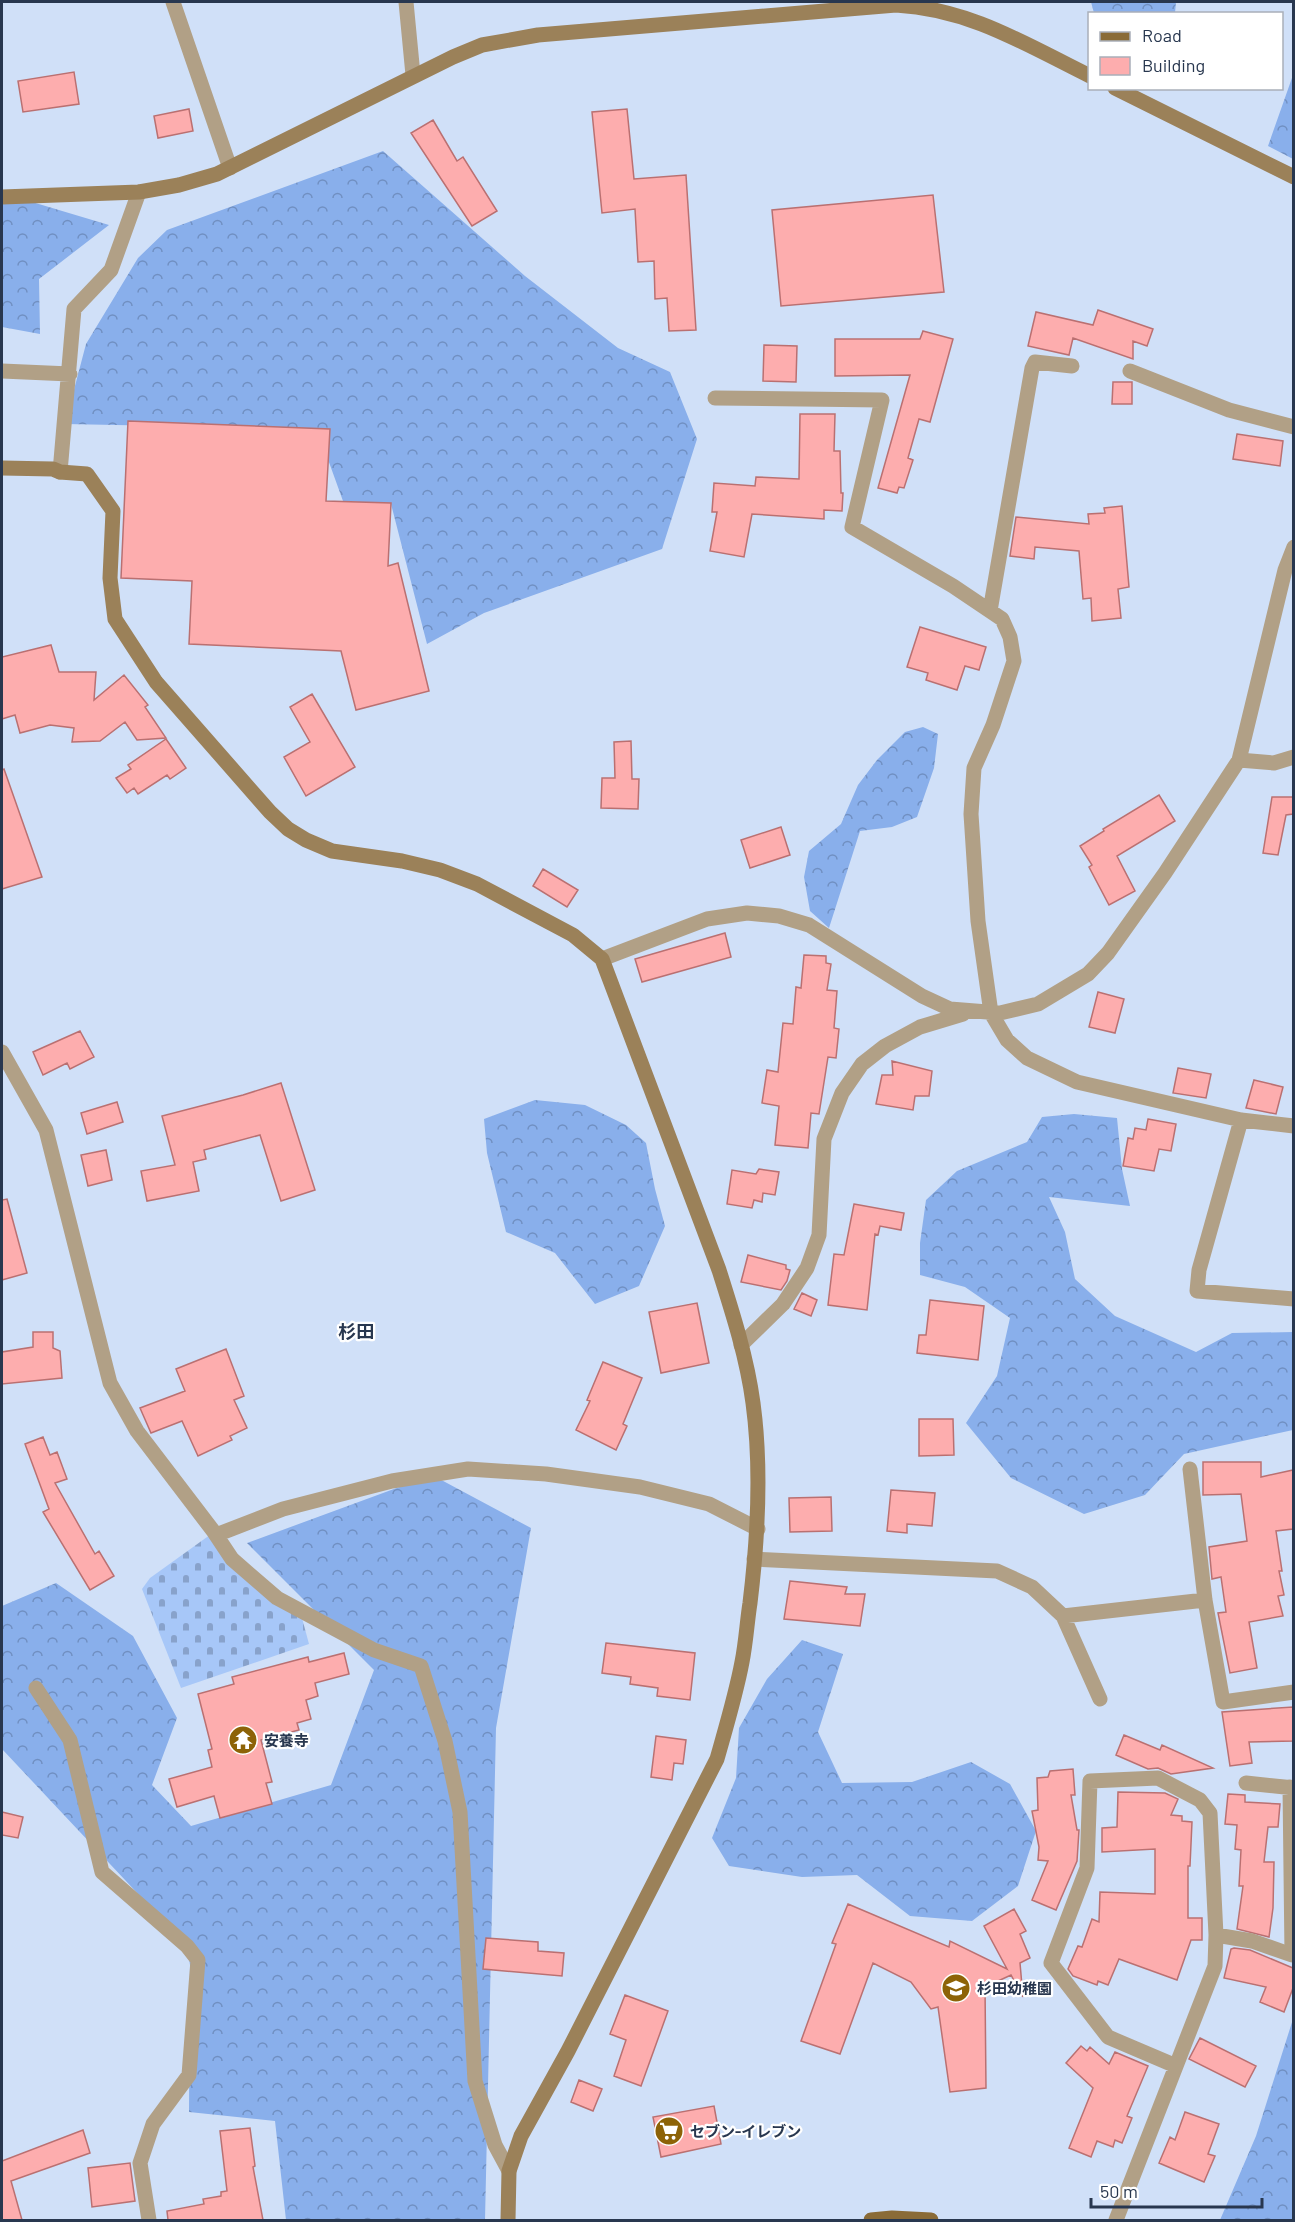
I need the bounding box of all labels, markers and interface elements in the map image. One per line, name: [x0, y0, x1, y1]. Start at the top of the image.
legend: [1088, 12, 1283, 90]
text: Road: [1142, 24, 1182, 46]
text: Building: [1142, 54, 1205, 76]
district label: 杉田: [338, 1320, 374, 1342]
temple icon: 安養寺: [227, 1724, 259, 1756]
place label: 安養寺: [264, 1731, 309, 1749]
school or university icon: 杉田幼稚園: [940, 1972, 972, 2004]
place label: 杉田幼稚園: [977, 1979, 1052, 1997]
supermarket icon: セブン-イレブン: [653, 2115, 685, 2147]
place label: セブン-イレブン: [690, 2122, 801, 2140]
scale bar: [1091, 2171, 1262, 2209]
text: 50 m: [1100, 2180, 1138, 2202]

